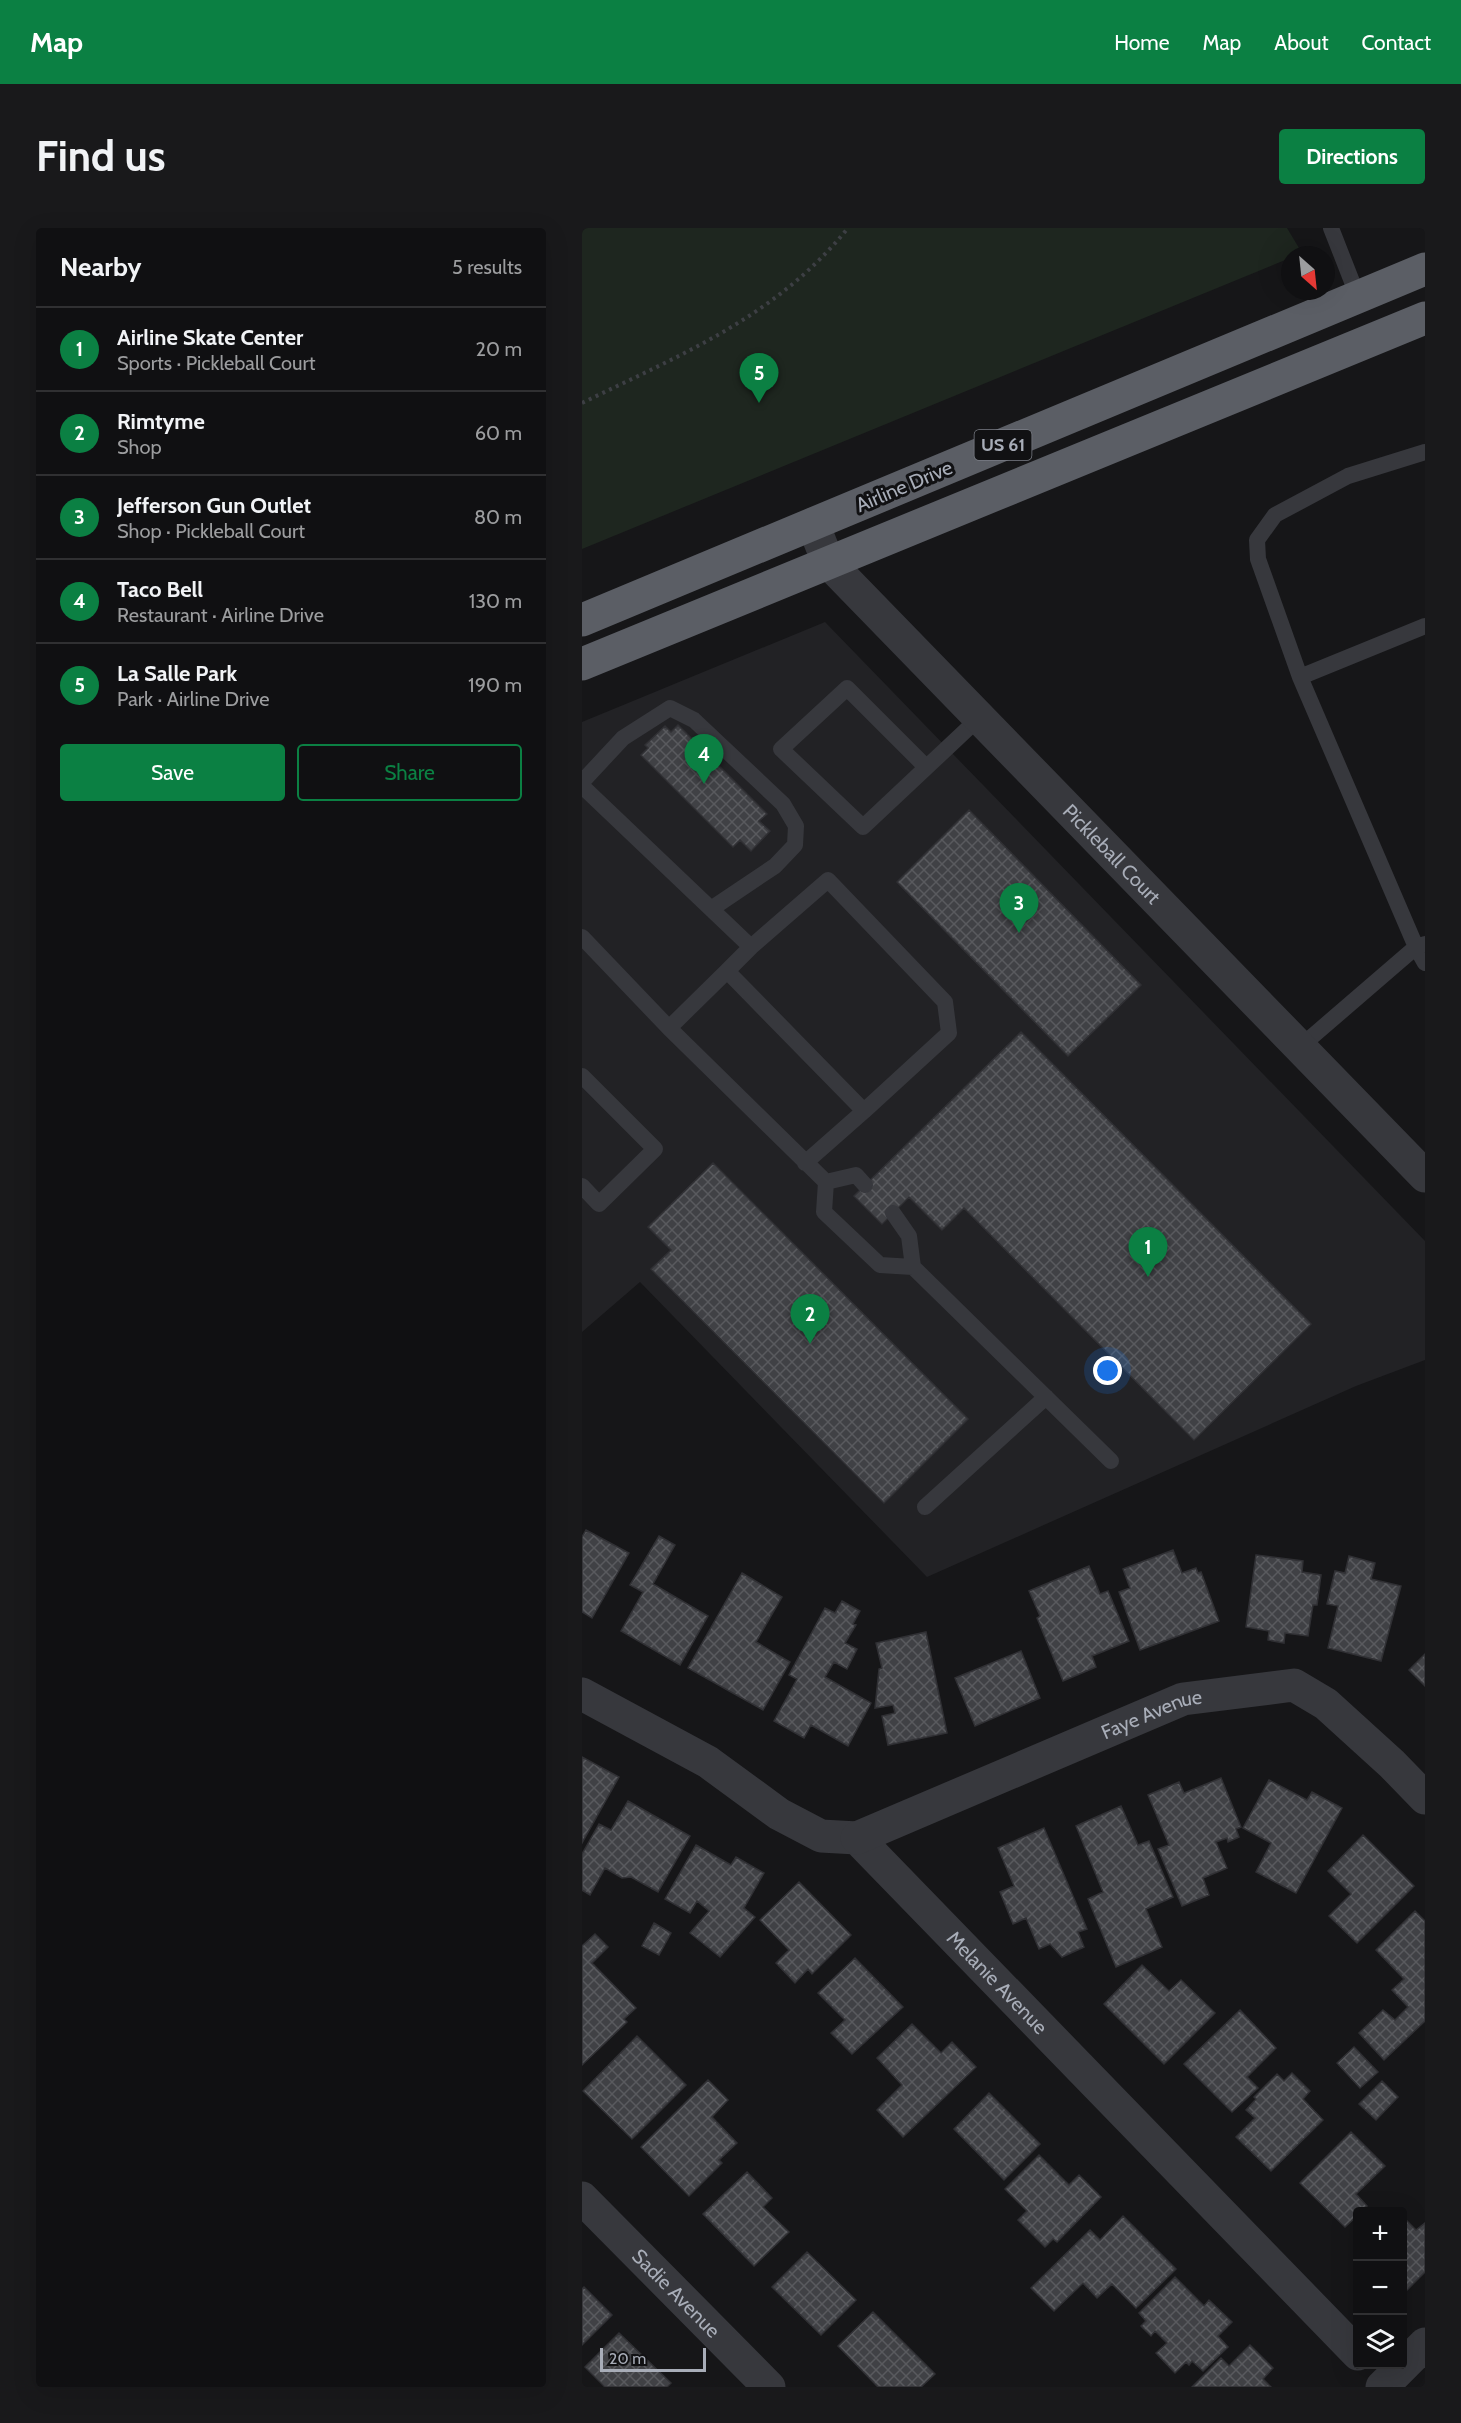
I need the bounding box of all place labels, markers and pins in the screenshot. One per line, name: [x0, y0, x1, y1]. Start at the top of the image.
pin: 5: [740, 354, 778, 403]
pin: 4: [684, 734, 724, 784]
pin: 3: [1000, 884, 1038, 933]
pin: 1: [1128, 1228, 1168, 1277]
pin: 2: [790, 1294, 830, 1344]

